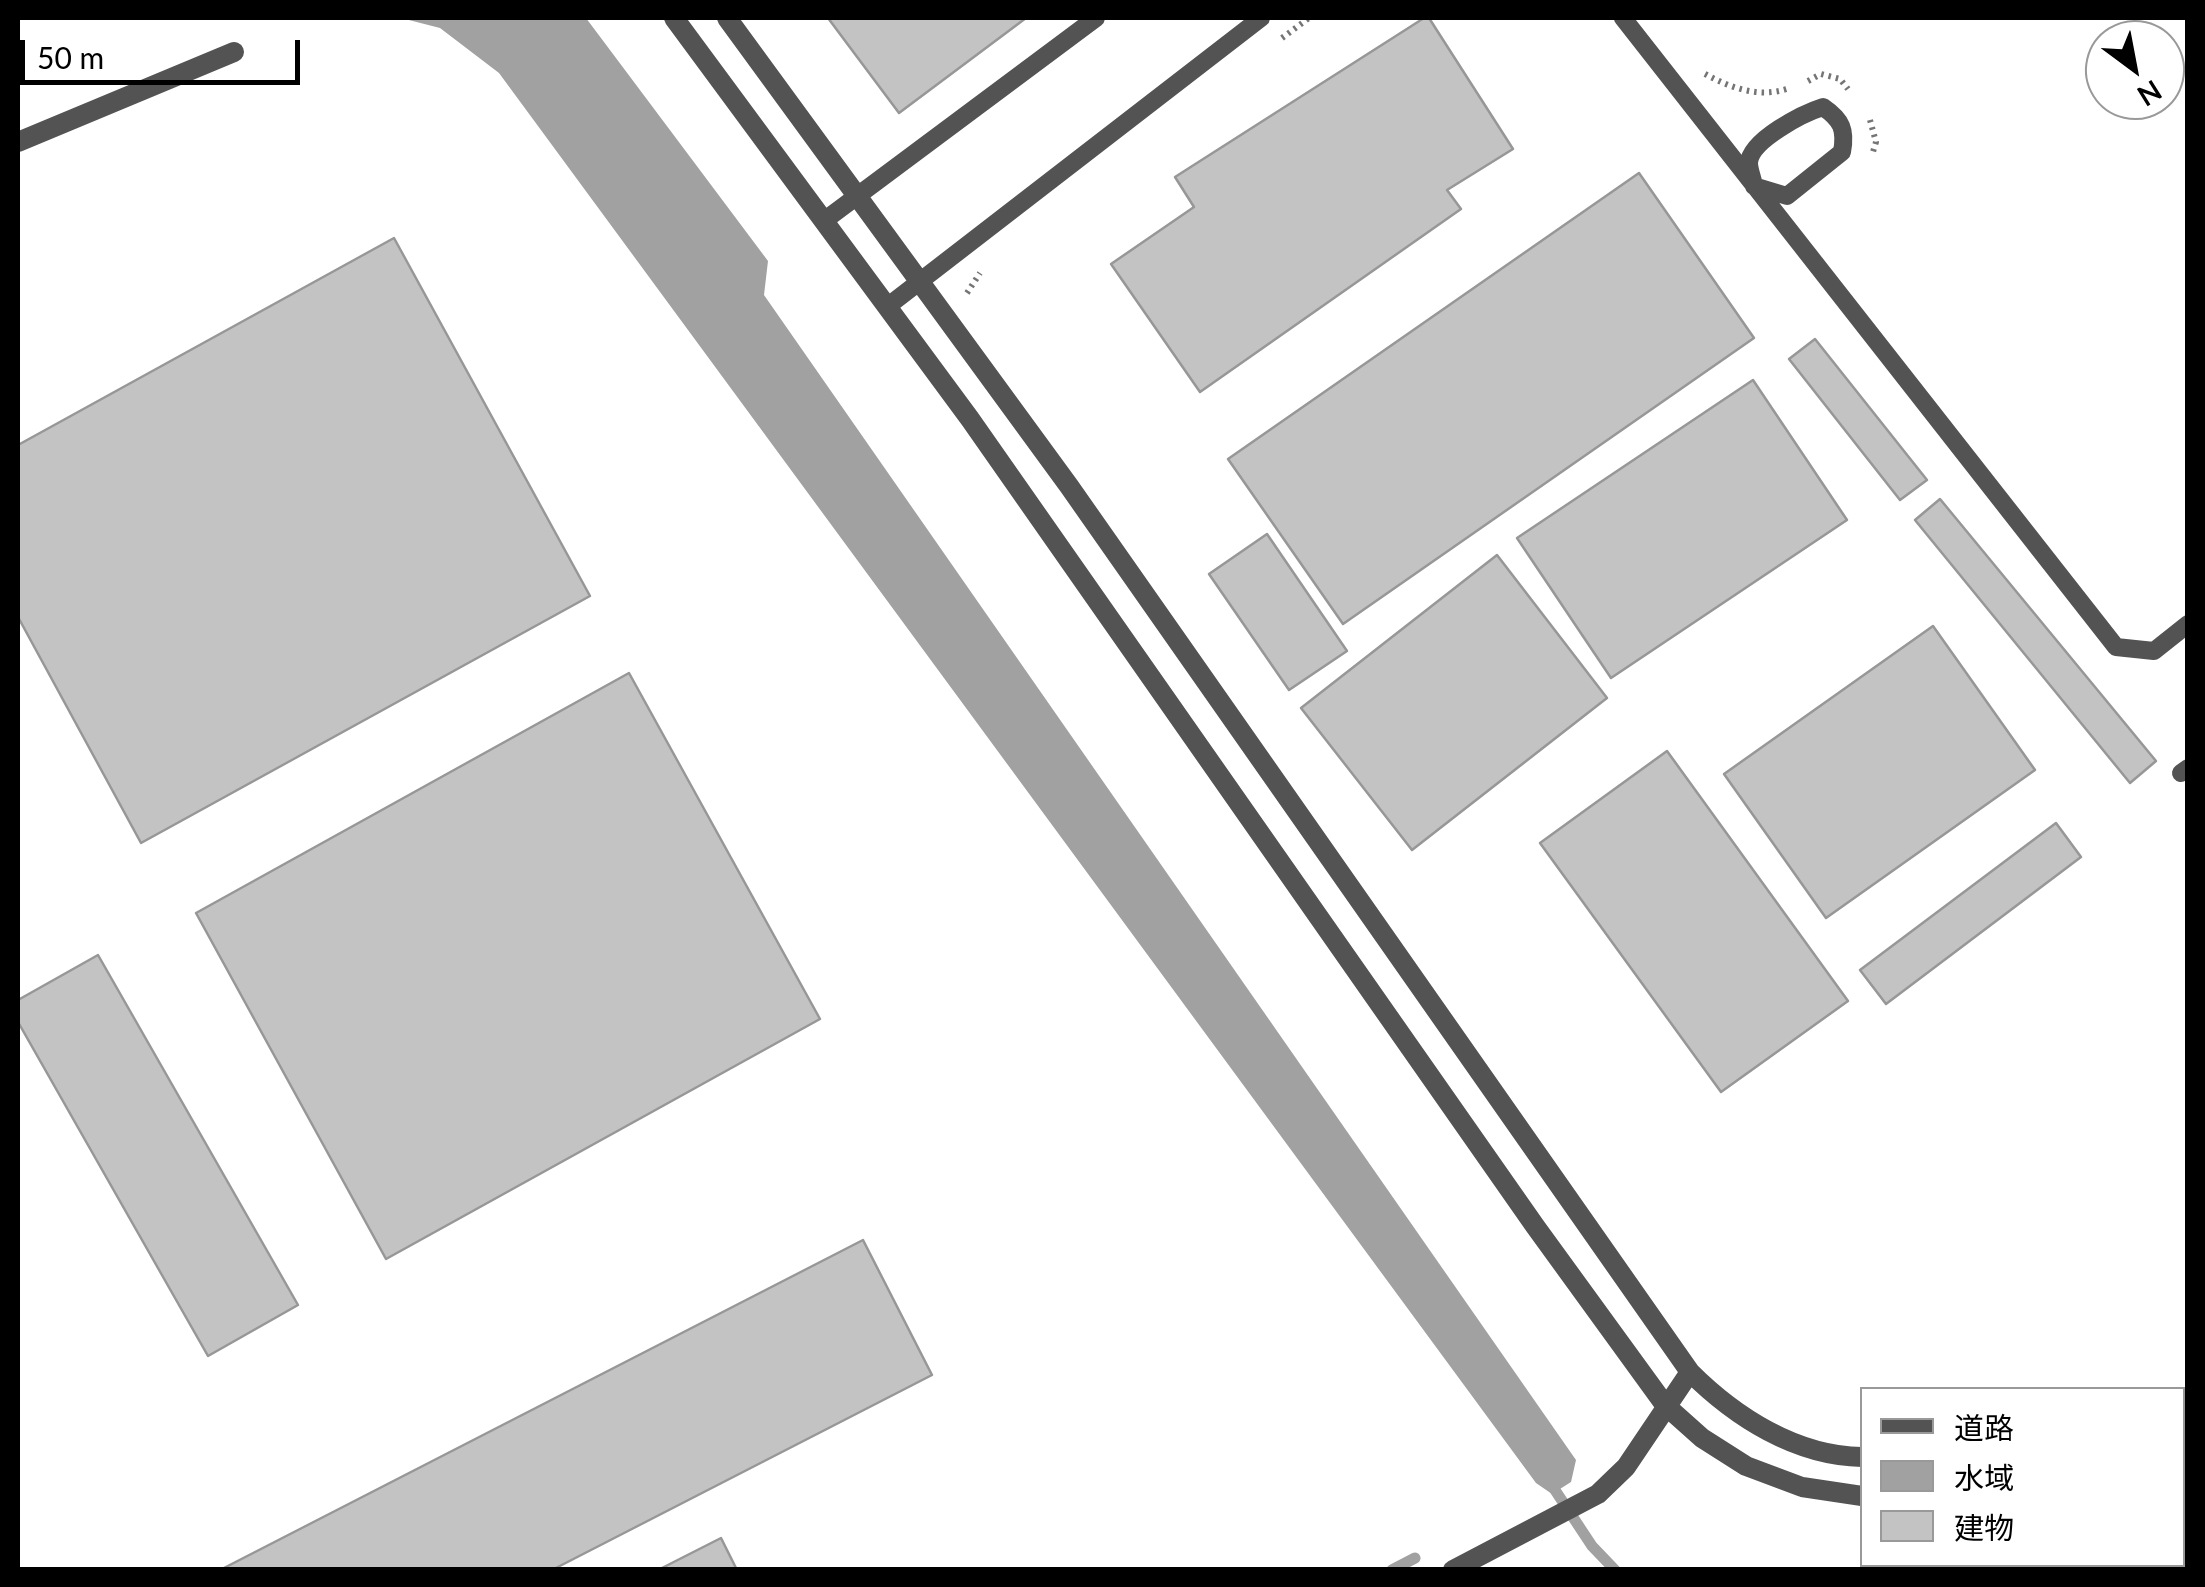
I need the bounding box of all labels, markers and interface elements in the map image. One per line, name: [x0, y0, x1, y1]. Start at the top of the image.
scale bar: [25, 20, 305, 82]
north arrow: [2085, 20, 2185, 120]
text: 50 m: [37, 39, 104, 75]
text: N: [2132, 74, 2168, 114]
legend: [1860, 1387, 2185, 1567]
text: 道路: [1954, 1409, 2014, 1445]
text: 水域: [1954, 1459, 2014, 1495]
text: 建物: [1954, 1509, 2014, 1545]

